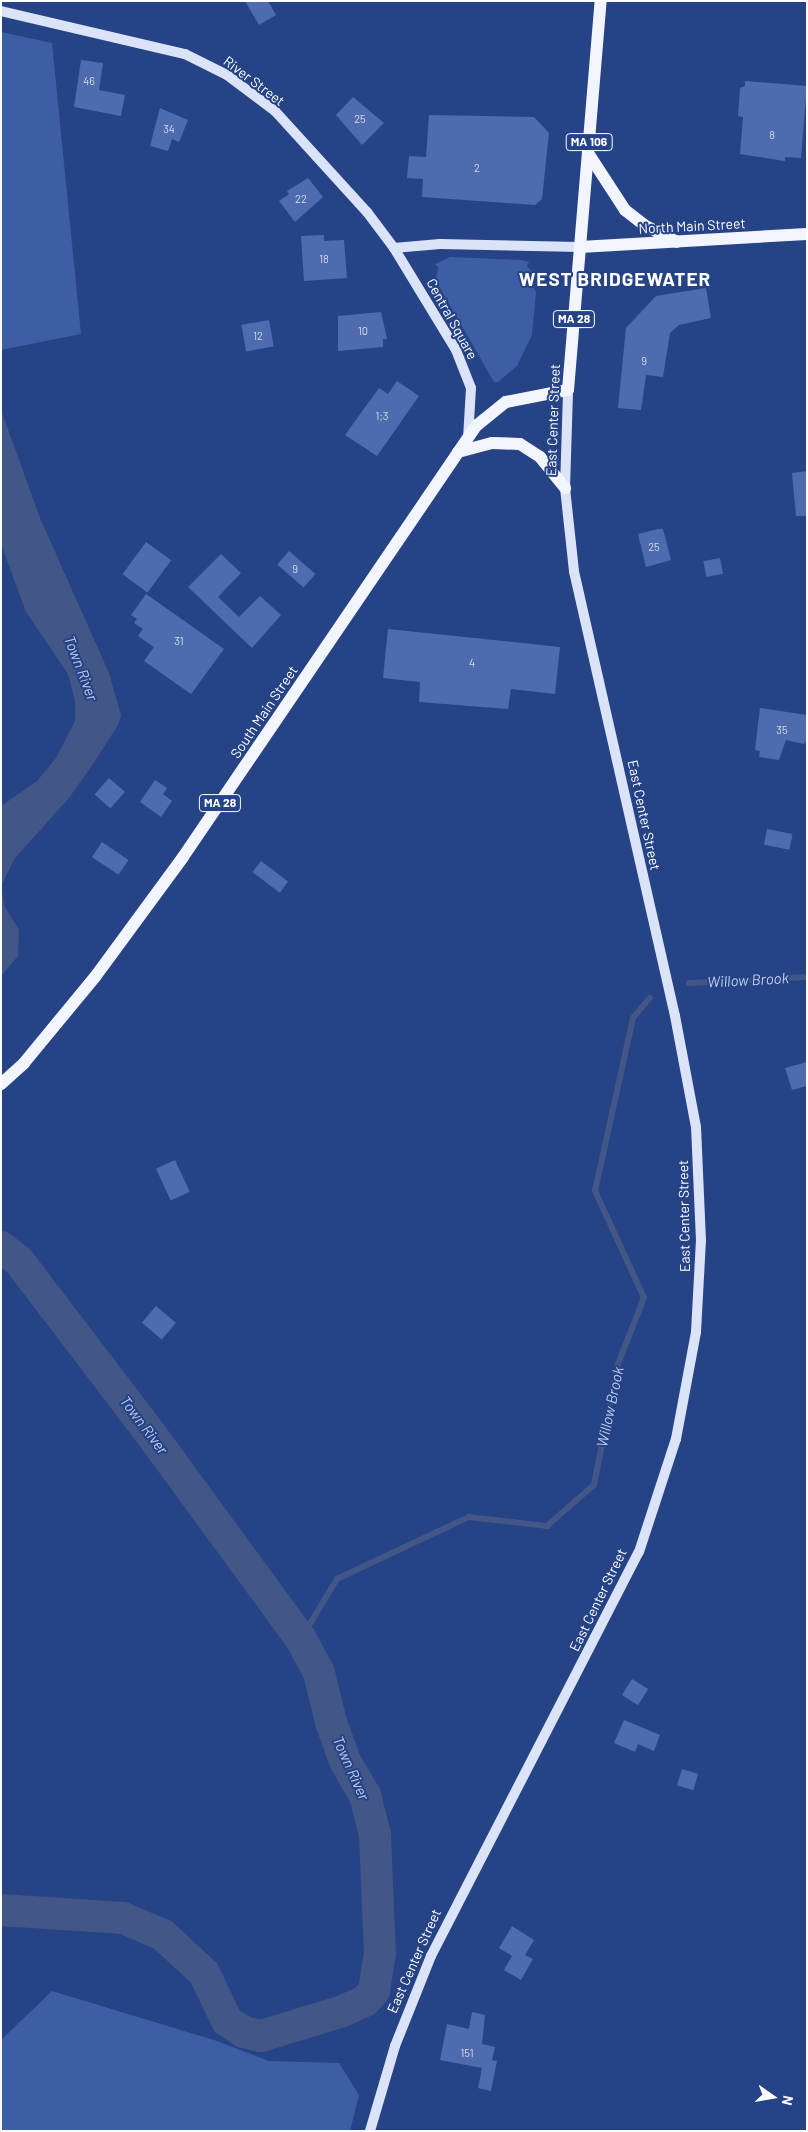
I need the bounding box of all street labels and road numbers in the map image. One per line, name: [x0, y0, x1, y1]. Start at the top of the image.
street label: River Street: [220, 53, 288, 109]
road number: MA 106: [565, 132, 613, 152]
street label: North Main Street: [638, 215, 746, 237]
street label: Central Square: [423, 276, 481, 362]
road number: MA 28: [553, 310, 595, 328]
street label: East Center Street: [543, 364, 563, 476]
street label: South Main Street: [227, 663, 301, 761]
street label: East Center Street: [624, 758, 664, 872]
road number: MA 28: [199, 794, 241, 812]
street label: East Center Street: [675, 1160, 693, 1272]
street label: East Center Street: [566, 1546, 630, 1654]
street label: East Center Street: [384, 1906, 444, 2016]

